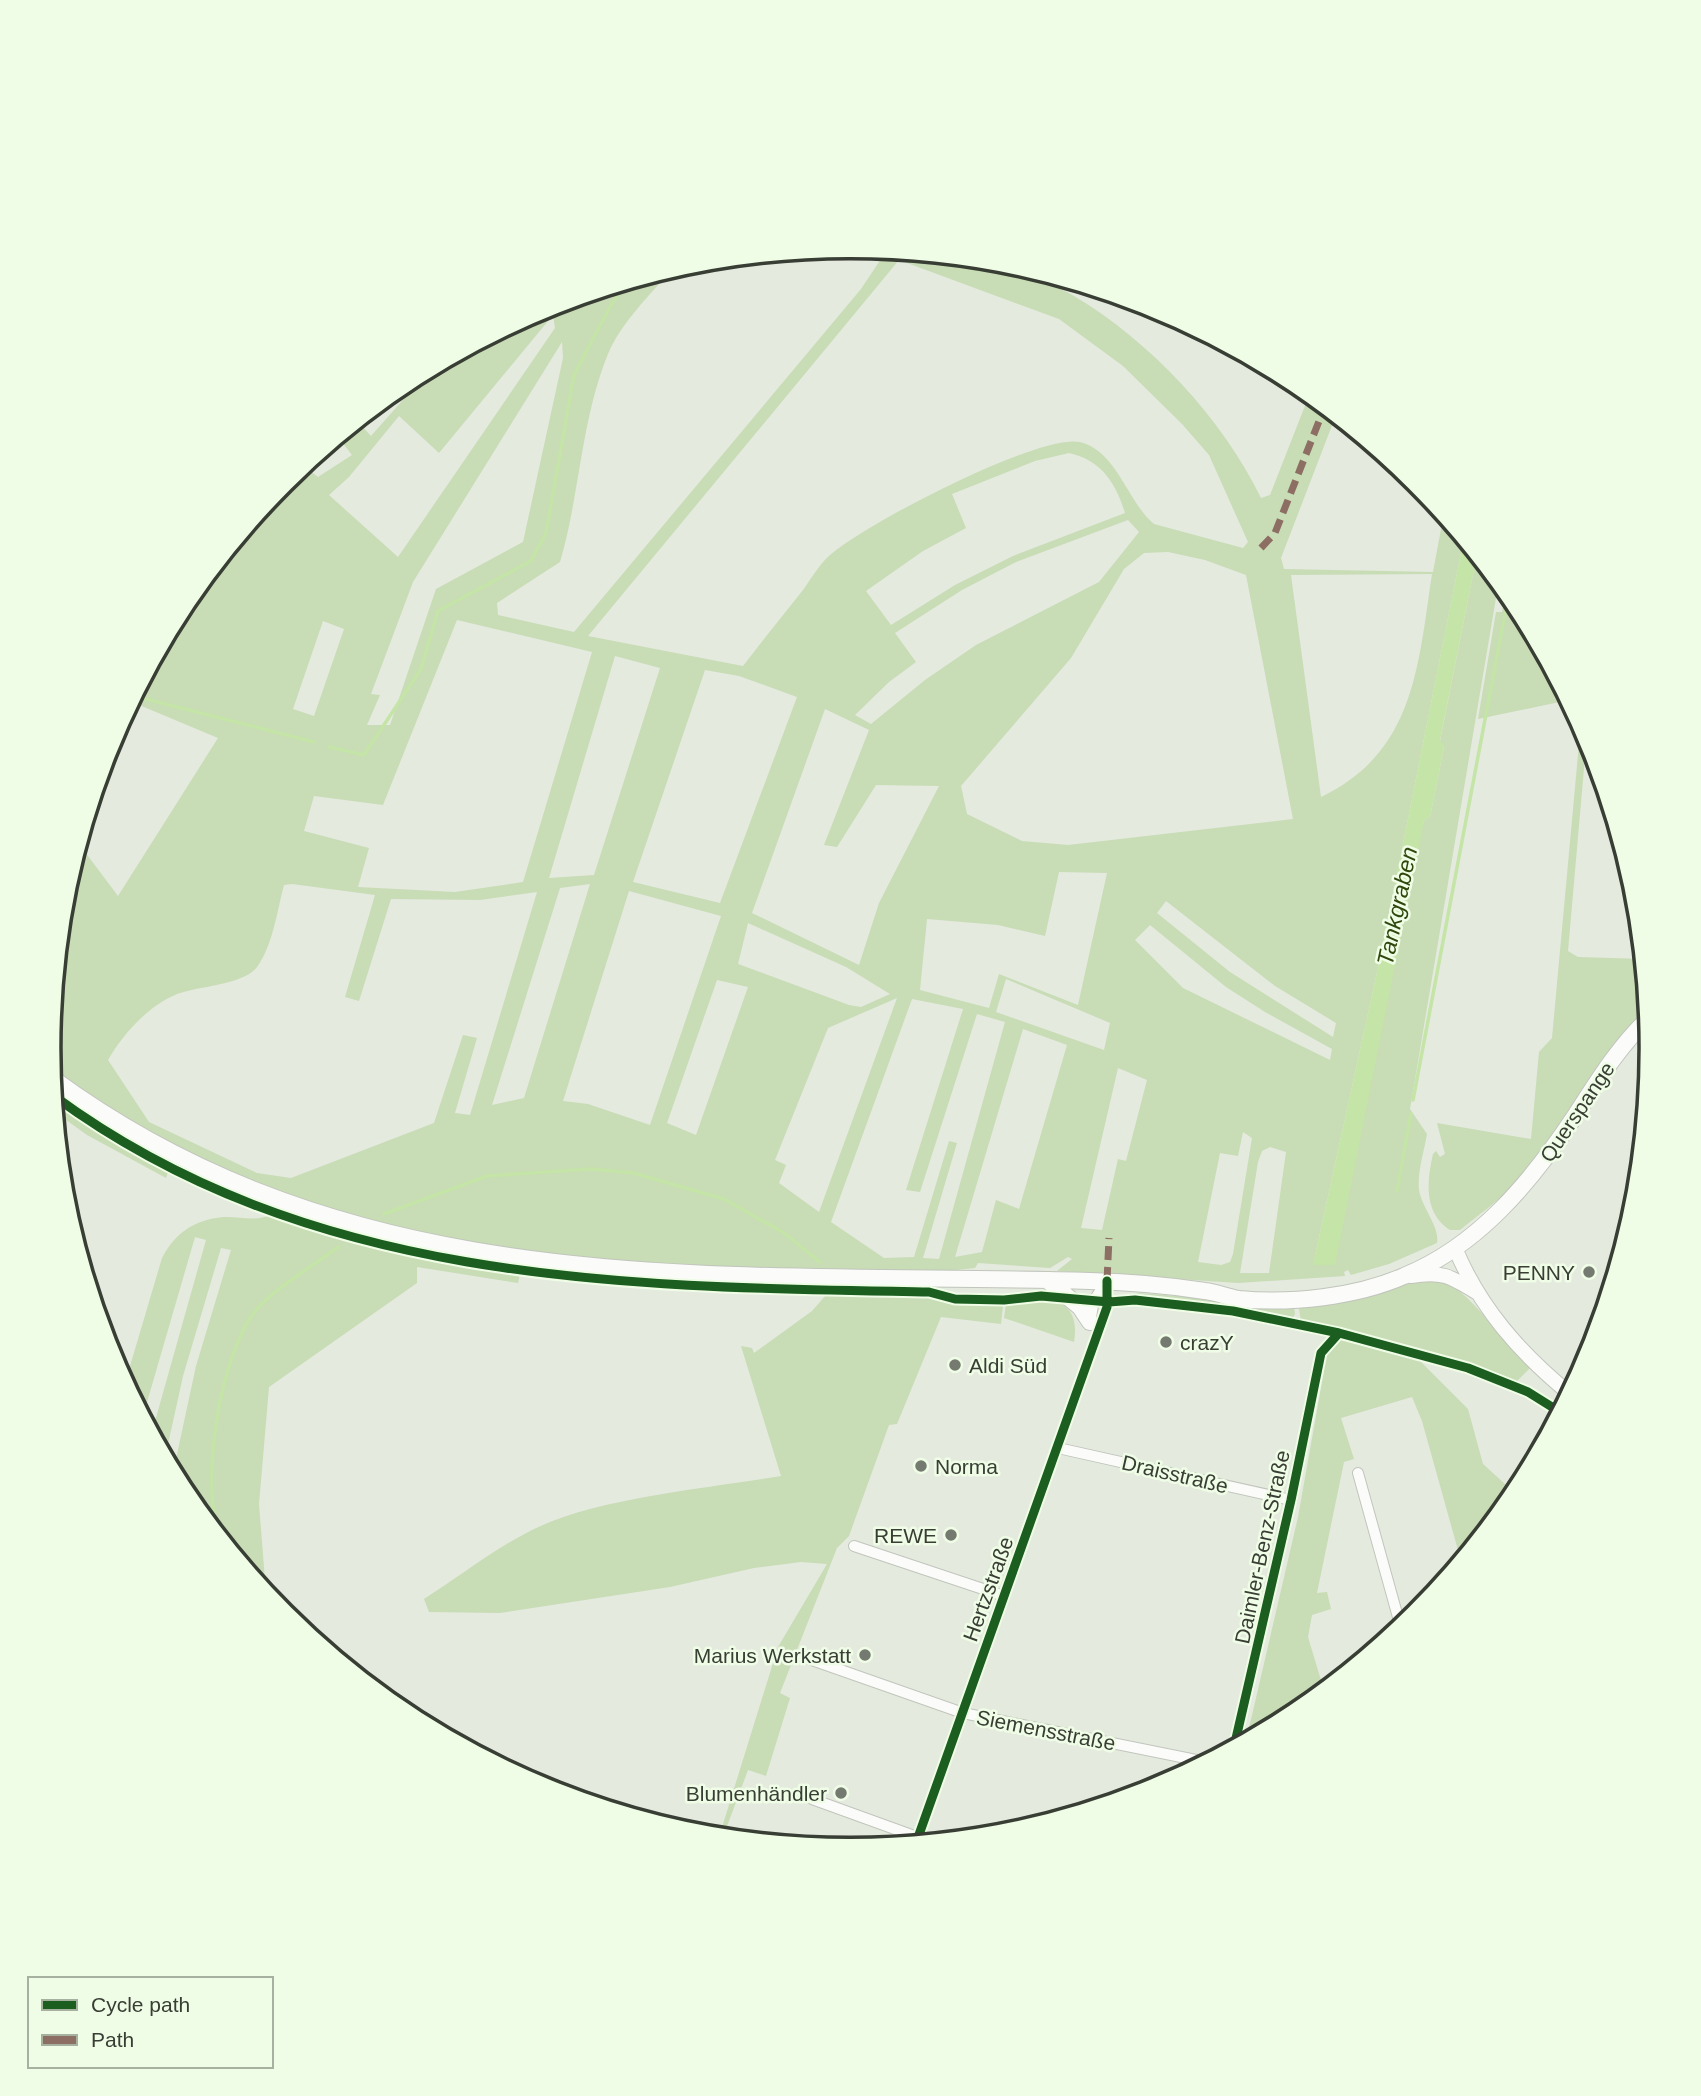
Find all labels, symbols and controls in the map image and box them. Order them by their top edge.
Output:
water label: Tankgraben [1372,844,1422,968]
street label: Querspange [1535,1058,1619,1166]
place label: PENNY [1503,1261,1575,1284]
marker: PENNY [1581,1264,1597,1280]
place label: crazY [1180,1331,1234,1354]
marker: crazY [1158,1334,1174,1350]
place label: Aldi Süd [969,1354,1047,1377]
marker: Aldi Süd [947,1357,963,1373]
street label: Daimler-Benz-Straße [1230,1448,1294,1646]
street label: Draisstraße [1120,1451,1230,1497]
place label: Norma [935,1455,998,1478]
marker: Norma [913,1458,929,1474]
place label: REWE [874,1524,937,1547]
marker: REWE [943,1527,959,1543]
street label: Hertzstraße [958,1534,1018,1644]
place label: Marius Werkstatt [694,1644,851,1667]
marker: Marius Werkstatt [857,1647,873,1663]
street label: Siemensstraße [974,1705,1118,1755]
place label: Blumenhändler [686,1782,827,1805]
marker: Blumenhändler [833,1785,849,1801]
legend [28,1977,273,2068]
text: Cycle path [91,1993,190,2016]
text: Path [91,2028,134,2051]

